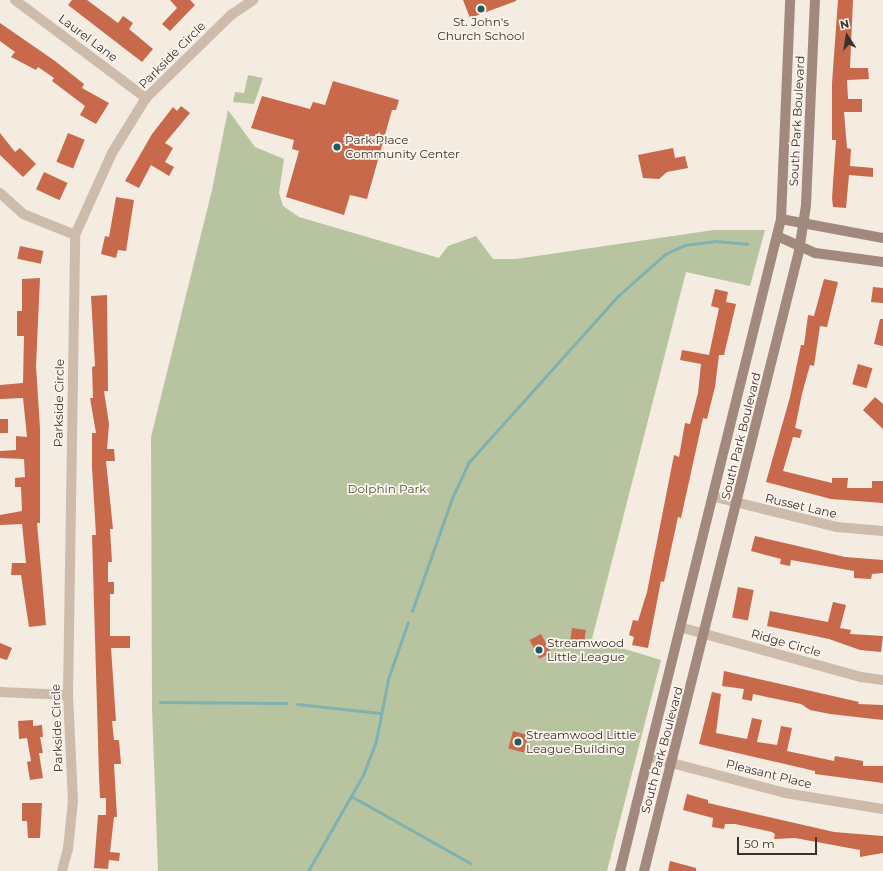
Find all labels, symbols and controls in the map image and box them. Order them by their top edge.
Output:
marker: St. John's Church School [476,4,486,14]
street label: Laurel Lane [56,11,120,65]
place label: St. John's Church School [437,15,525,43]
north arrow [827,16,867,56]
text: N [839,16,850,32]
street label: Parkside Circle [136,19,208,91]
street label: South Park Boulevard [786,55,808,187]
place label: Park Place Community Center [345,133,460,161]
marker: Park Place Community Center [332,142,342,152]
street label: Parkside Circle [51,359,67,447]
street label: South Park Boulevard [718,371,764,501]
park label: Dolphin Park [348,482,426,496]
street label: Russet Lane [764,491,838,521]
street label: Ridge Circle [749,626,823,660]
place label: Streamwood Little League [547,636,625,664]
marker: Streamwood Little League [534,645,544,655]
street label: Parkside Circle [48,684,66,772]
street label: South Park Boulevard [638,685,686,815]
place label: Streamwood Little League Building [526,728,637,756]
marker: Streamwood Little League Building [513,737,523,747]
street label: Pleasant Place [725,756,813,792]
scale bar [739,829,819,855]
text: 50 m [744,836,775,851]

